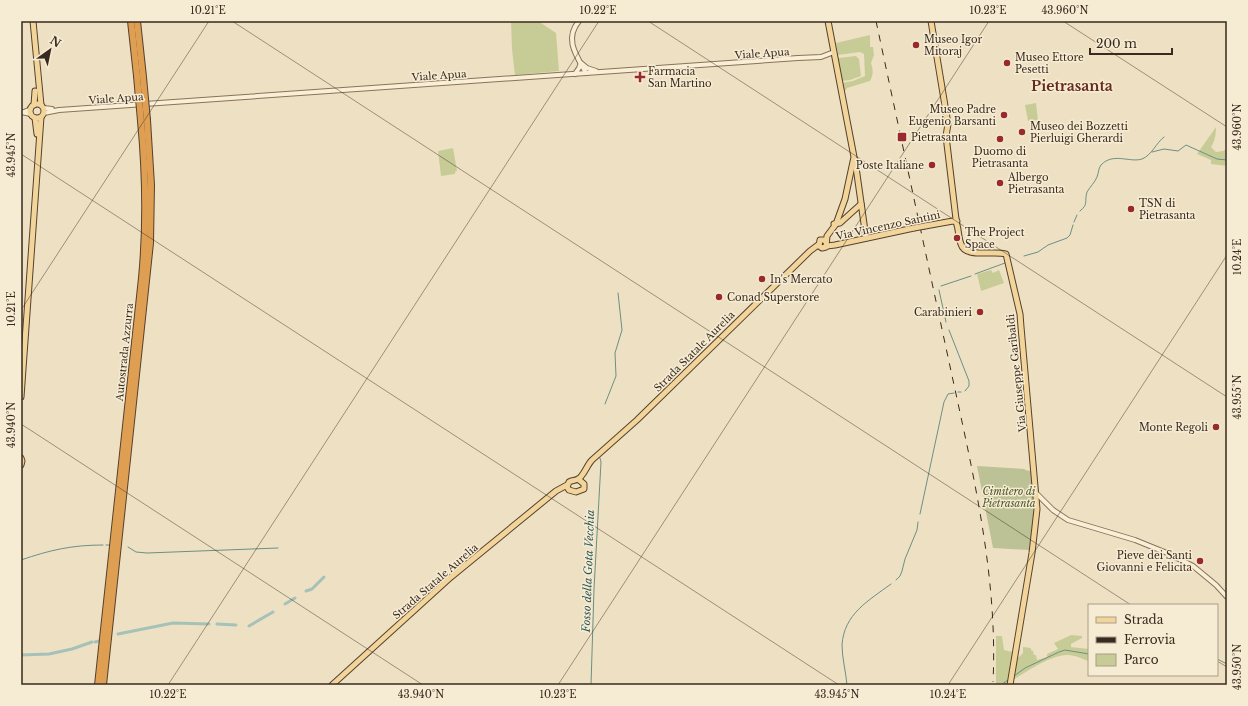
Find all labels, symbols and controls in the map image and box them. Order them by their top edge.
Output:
text: 10.21°E [190,4,226,17]
text: 10.22°E [579,4,617,17]
text: 10.23°E [969,4,1007,17]
text: 43.960°N [1041,4,1089,17]
north arrow [30,30,70,70]
scale bar [1090,30,1172,56]
text: N [47,33,64,51]
place label: Museo Igor Mitoraj [924,33,982,58]
text: 200 m [1096,36,1137,51]
marker: Museo Igor Mitoraj [911,40,921,50]
street label: Viale Apua [733,45,790,62]
place label: Museo Ettore Pesetti [1015,51,1084,76]
marker: Museo Ettore Pesetti [1002,58,1012,68]
place label: Farmacia San Martino [648,65,712,90]
street label: Viale Apua [410,67,467,84]
marker: Farmacia San Martino [635,72,645,82]
district label: Pietrasanta [1031,77,1113,95]
street label: Viale Apua [87,90,144,107]
place label: Museo Padre Eugenio Barsanti [909,103,997,128]
text: 43.960°N [1231,103,1244,151]
marker: Museo Padre Eugenio Barsanti [999,110,1009,120]
place label: Museo dei Bozzetti Pierluigi Gherardi [1030,120,1128,145]
marker: Museo dei Bozzetti Pierluigi Gherardi [1017,127,1027,137]
marker: Pietrasanta [896,131,908,143]
place label: Pietrasanta [911,131,968,144]
text: 43.945°N [5,132,18,178]
marker: Duomo di Pietrasanta [995,134,1005,144]
place label: Duomo di Pietrasanta [972,145,1029,170]
place label: Poste Italiane [856,159,924,172]
marker: Poste Italiane [927,160,937,170]
place label: Albergo Pietrasanta [1007,171,1065,196]
marker: Albergo Pietrasanta [995,178,1005,188]
place label: TSN di Pietrasanta [1139,197,1196,222]
marker: TSN di Pietrasanta [1126,204,1136,214]
street label: Via Vincenzo Santini [834,208,942,243]
place label: The Project Space [965,226,1025,251]
marker: The Project Space [952,233,962,243]
text: 10.24°E [1231,239,1244,275]
place label: In's Mercato [770,273,833,286]
marker: In's Mercato [757,274,767,284]
text: 10.21°E [5,291,18,327]
place label: Conad Superstore [727,291,820,304]
marker: Conad Superstore [714,292,724,302]
street label: Autostrada Azzurra [113,302,136,403]
place label: Carabinieri [914,306,973,319]
marker: Carabinieri [975,307,985,317]
street label: Strada Statale Aurelia [651,308,738,394]
street label: Via Giuseppe Garibaldi [1004,313,1029,434]
text: 43.955°N [1231,375,1244,419]
text: 43.940°N [5,402,18,448]
place label: Monte Regoli [1139,421,1209,434]
marker: Monte Regoli [1211,422,1221,432]
park label: Cimitero di Pietrasanta [981,485,1036,510]
water label: Fosso della Gota Vecchia [579,509,597,634]
street label: Strada Statale Aurelia [390,540,481,622]
place label: Pieve dei Santi Giovanni e Felicita [1097,549,1193,574]
marker: Pieve dei Santi Giovanni e Felicita [1195,556,1205,566]
legend [1088,604,1218,676]
text: Strada [1124,612,1164,627]
text: Ferrovia [1124,632,1176,647]
text: 43.950°N [1231,644,1244,690]
text: Parco [1124,652,1159,667]
text: 10.22°E [149,688,187,701]
text: 43.940°N [398,688,444,701]
text: 10.23°E [539,688,577,701]
text: 43.945°N [814,688,860,701]
text: 10.24°E [930,688,966,701]

